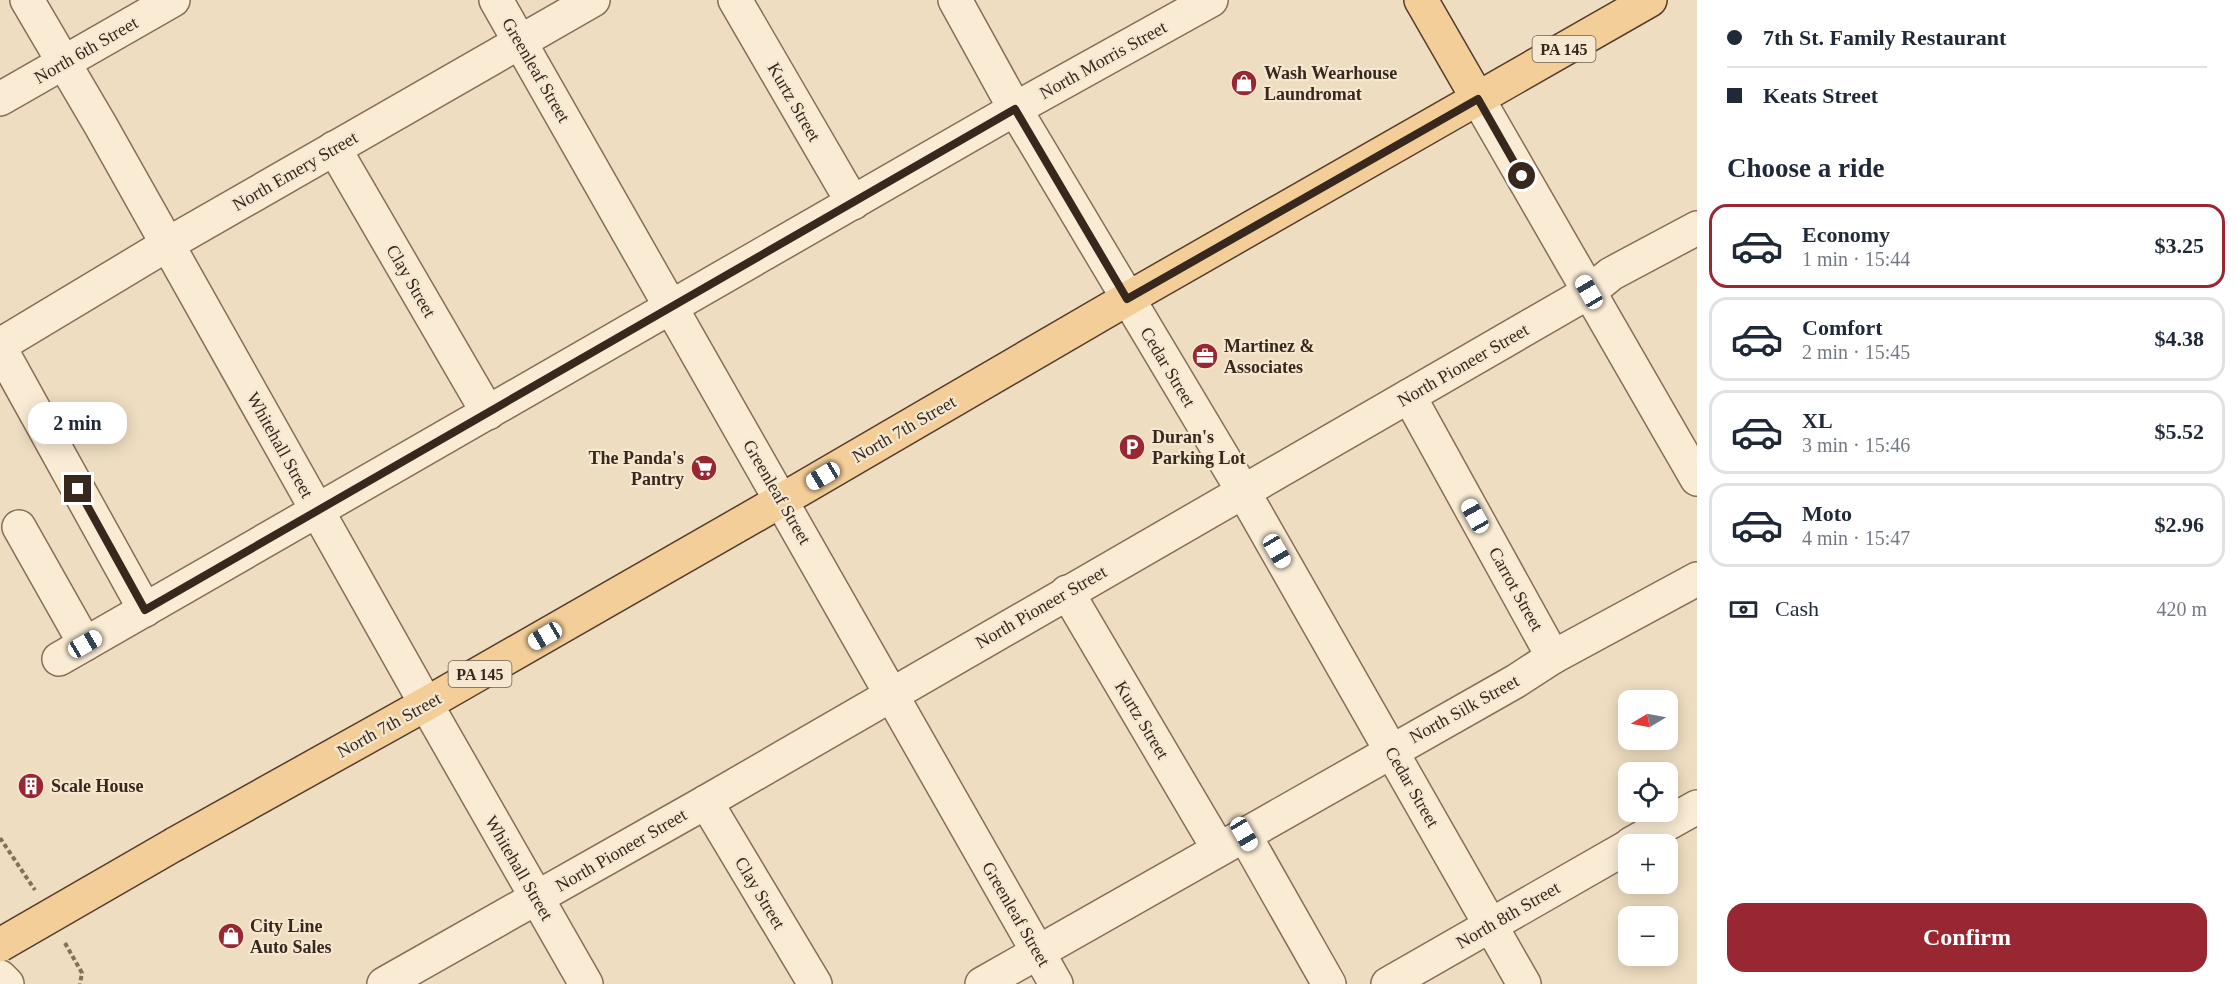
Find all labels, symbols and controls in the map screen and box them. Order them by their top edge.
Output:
street label: North 6th Street [31,12,141,88]
street label: Greenleaf Street [498,14,574,126]
street label: North Morris Street [1036,17,1170,103]
text: 7th St. Family Restaurant [1763,25,2006,50]
road number: PA 145 [1532,36,1596,62]
street label: Kurtz Street [763,59,825,145]
place label: Wash Wearhouse Laundromat [1264,63,1397,104]
shop icon: Wash Wearhouse Laundromat [1229,68,1259,98]
text: Keats Street [1763,83,1878,108]
street label: North Emery Street [229,127,361,215]
text: Choose a ride [1727,153,1885,183]
route start [1508,162,1535,189]
icon: car [1730,219,1784,273]
text: Economy [1802,222,1890,247]
text: $3.25 [2155,233,2204,258]
street label: Clay Street [382,241,440,321]
text: 1 min · 15:44 [1802,248,1910,270]
car [1572,272,1606,312]
icon: car [1730,312,1784,366]
text: Comfort [1802,315,1883,340]
street label: North Pioneer Street [1394,319,1532,411]
street label: Cedar Street [1136,324,1200,410]
text: $4.38 [2155,326,2204,351]
place label: Martinez & Associates [1224,336,1314,377]
office icon: Martinez & Associates [1190,341,1220,371]
text: 2 min · 15:45 [1802,341,1910,363]
street label: Whitehall Street [243,389,317,501]
street label: North 7th Street [849,391,959,467]
callout: 2 min [28,402,128,444]
icon: car [1730,405,1784,459]
text: XL [1802,408,1833,433]
text: 2 min [53,412,102,434]
text: $5.52 [2155,419,2204,444]
place label: Duran's Parking Lot [1152,427,1246,468]
parking icon: Duran's Parking Lot [1117,432,1147,462]
text: 3 min · 15:46 [1802,434,1910,456]
street label: Greenleaf Street [739,436,815,548]
place label: The Panda's Pantry [588,448,684,489]
supermarket icon: The Panda's Pantry [689,453,719,483]
car [803,459,843,493]
route end [64,475,91,502]
car [1458,496,1492,536]
icon: car [1730,498,1784,552]
text: Moto [1802,501,1852,526]
text: $2.96 [2155,512,2204,537]
text: 4 min · 15:47 [1802,527,1910,549]
car [1260,531,1294,571]
street label: Carrot Street [1485,544,1547,634]
street label: North Pioneer Street [972,561,1110,653]
icon: cash [1727,593,1760,626]
text: Cash [1775,596,1819,621]
text: 420 m [2156,598,2207,620]
car [525,619,565,653]
car [65,627,105,661]
road number: PA 145 [448,661,512,687]
street label: North Silk Street [1406,671,1522,747]
street label: Kurtz Street [1111,677,1173,763]
street label: North 7th Street [333,688,445,762]
north arrow [1618,690,1678,750]
map controls [1618,690,1678,966]
street label: Cedar Street [1381,743,1443,831]
button: locate [1618,762,1678,822]
building icon: Scale House [16,771,46,801]
place label: Scale House [51,776,144,796]
street label: North Pioneer Street [552,804,690,896]
street label: Whitehall Street [481,812,557,924]
car [1227,814,1261,854]
button: + [1618,834,1678,894]
street label: Clay Street [731,853,789,933]
street label: Greenleaf Street [978,858,1054,970]
street label: North 8th Street [1453,877,1563,953]
button: Confirm [1727,903,2207,972]
button: − [1618,906,1678,966]
place label: City Line Auto Sales [250,916,332,957]
shop icon: City Line Auto Sales [216,921,246,951]

